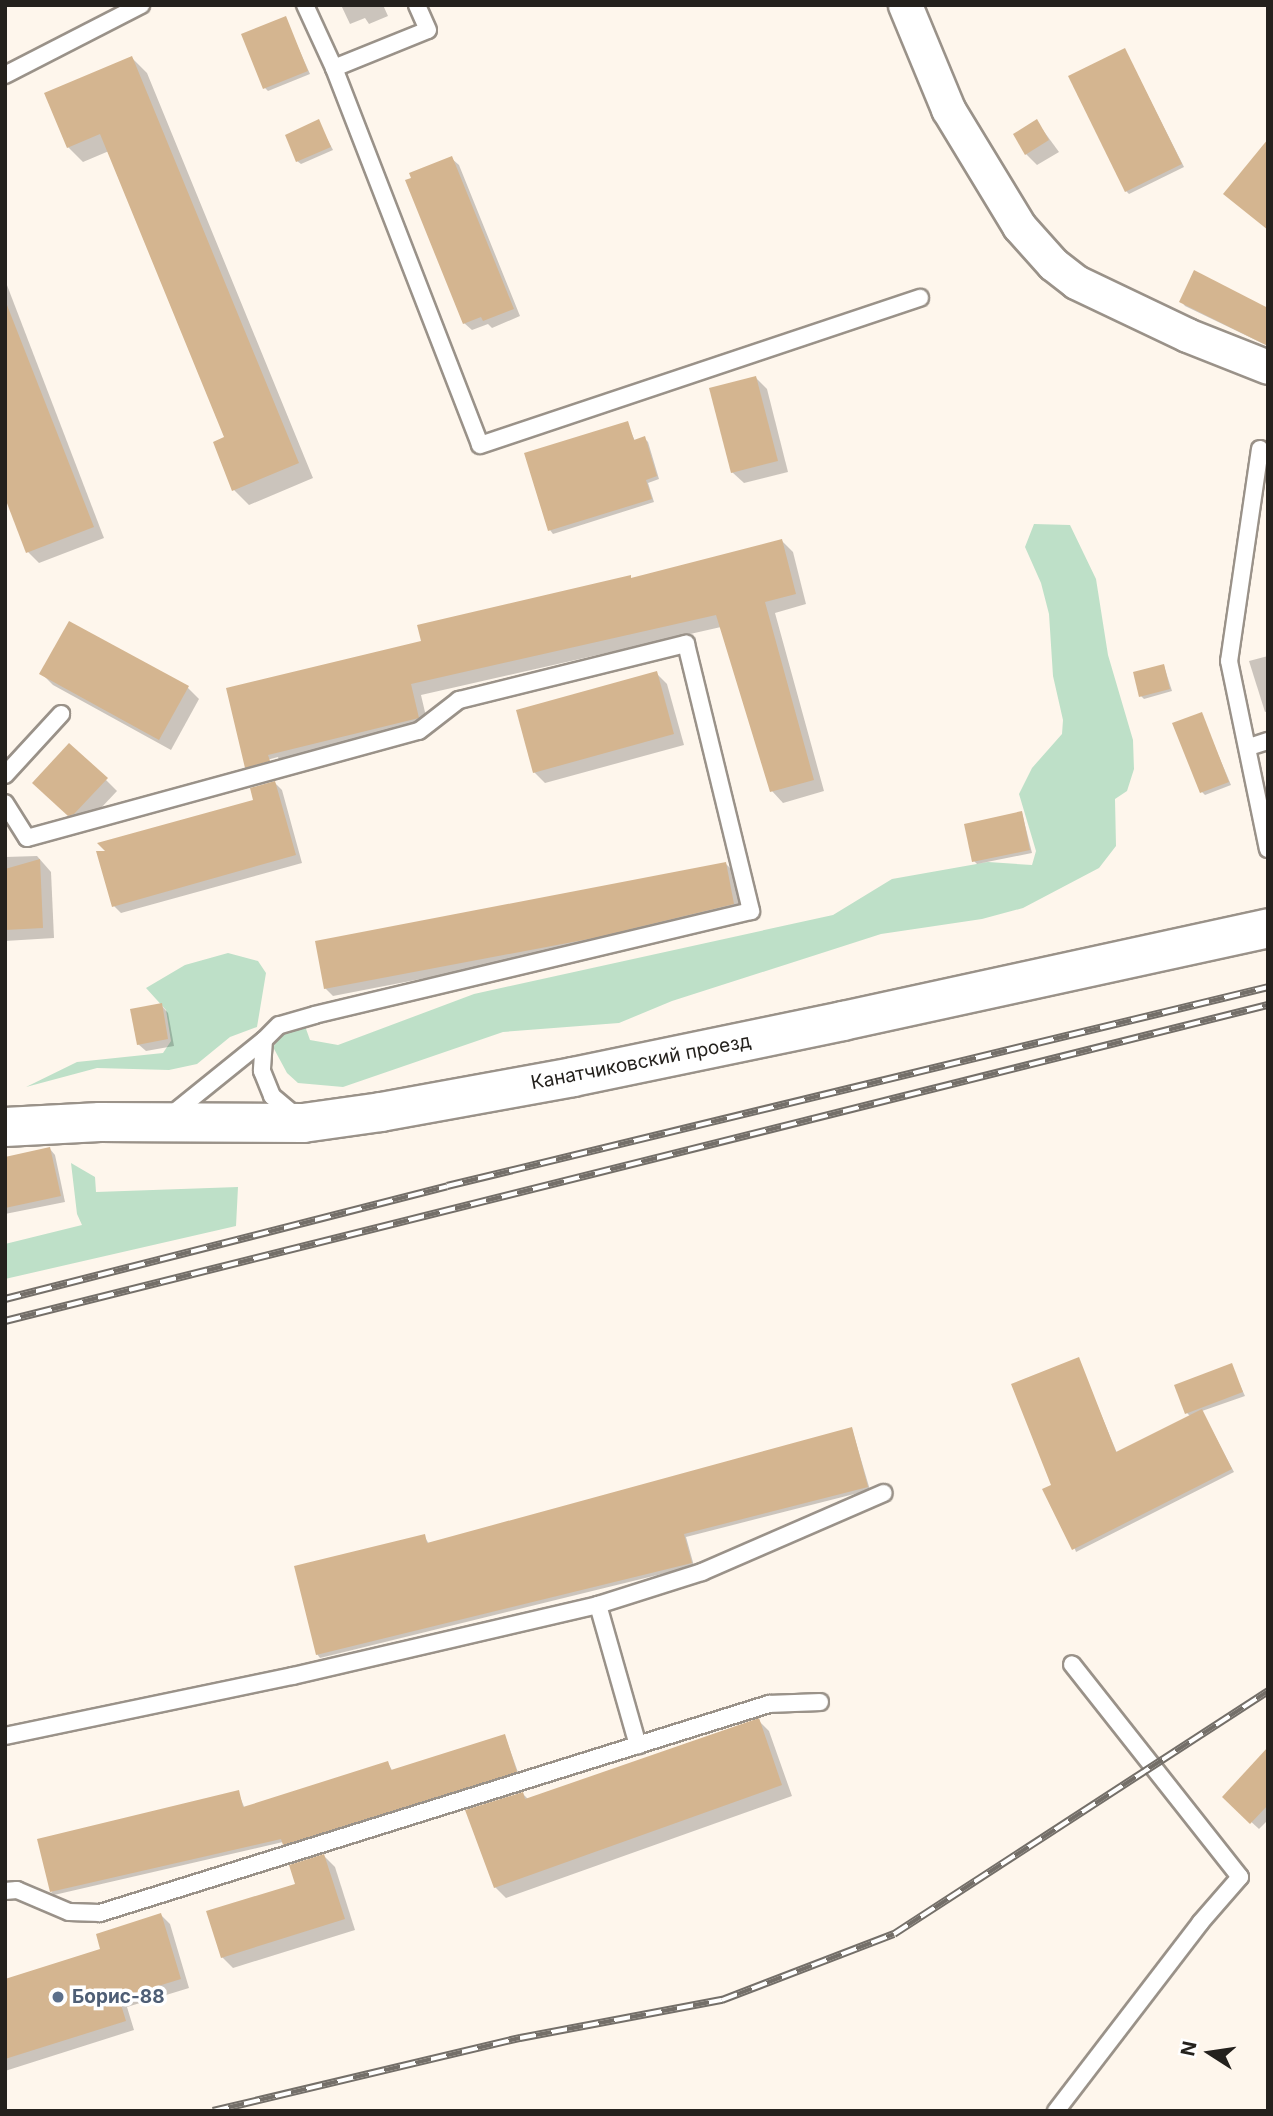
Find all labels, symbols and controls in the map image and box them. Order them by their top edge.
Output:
street label: Канатчиковский проезд [529,1029,753,1095]
place label: Борис-88 [72,1986,165,2008]
marker: Борис-88 [50,1989,66,2005]
north arrow [1175,2018,1245,2088]
text: N [1176,2039,1202,2058]

